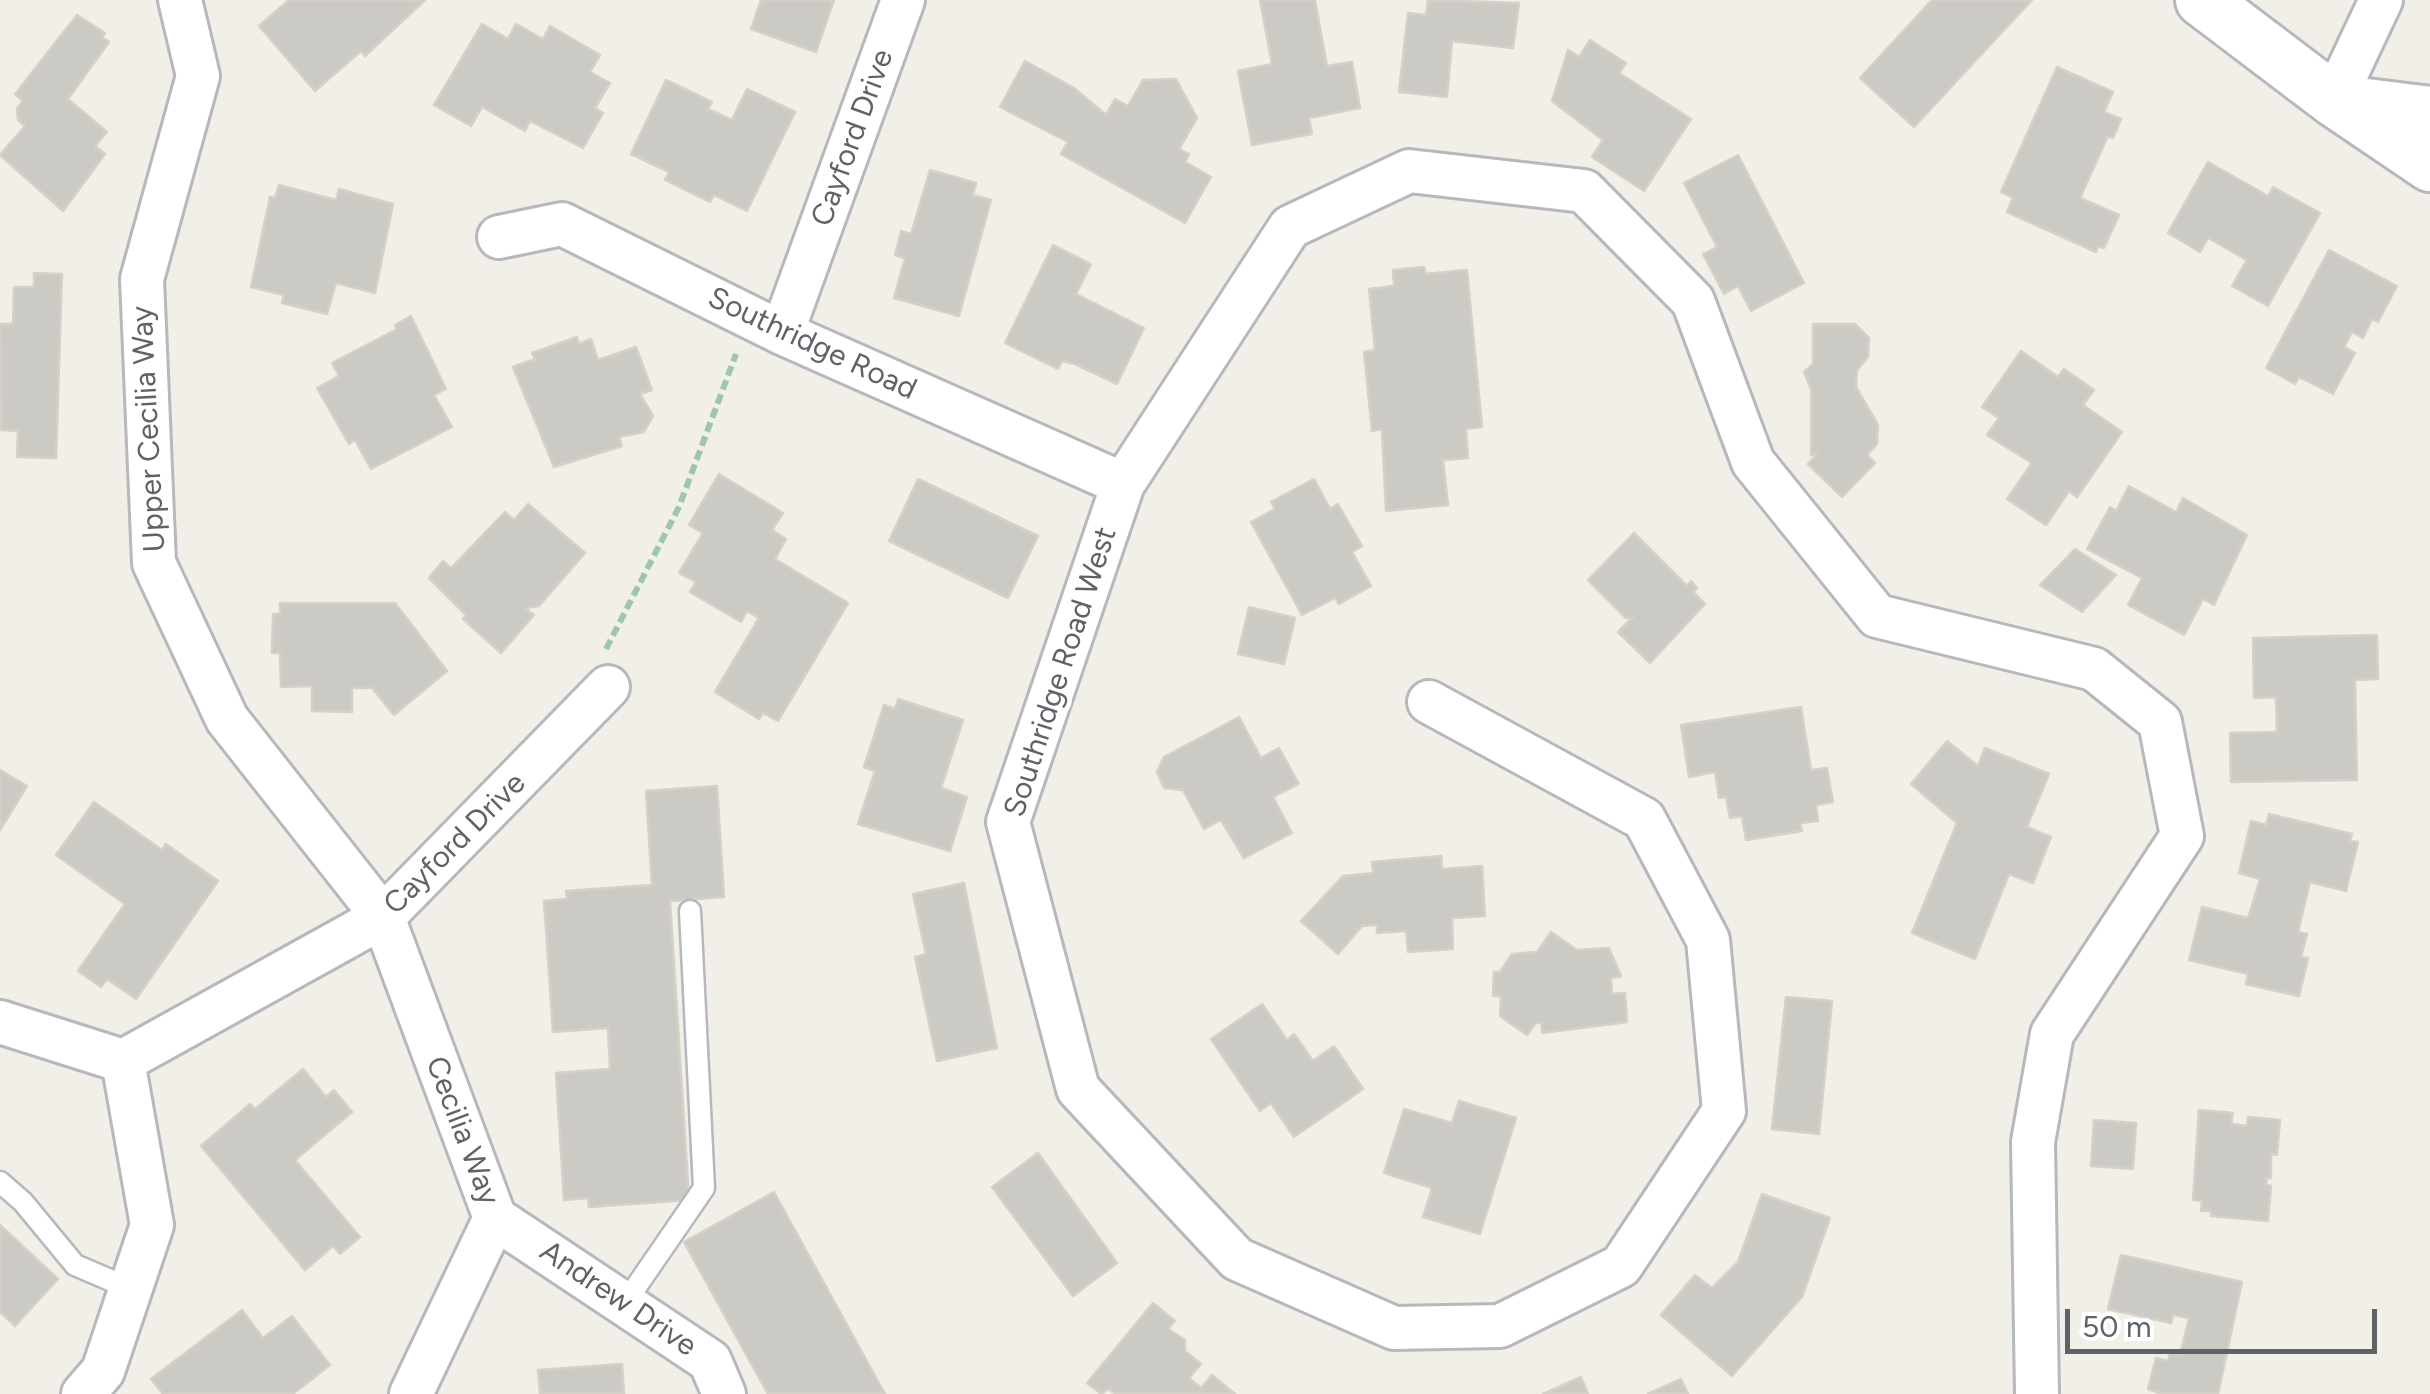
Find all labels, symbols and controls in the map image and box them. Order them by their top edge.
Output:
street label: Cayford Drive [804,45,902,231]
street label: Southridge Road [702,280,922,408]
street label: Upper Cecilia Way [125,305,173,553]
street label: Southridge Road West [997,523,1125,821]
street label: Cayford Drive [377,766,533,922]
street label: Cecilia Way [417,1052,507,1210]
street label: Andrew Drive [533,1233,703,1365]
scale bar [2070,1289,2382,1351]
text: 50 m [2082,1308,2151,1345]

